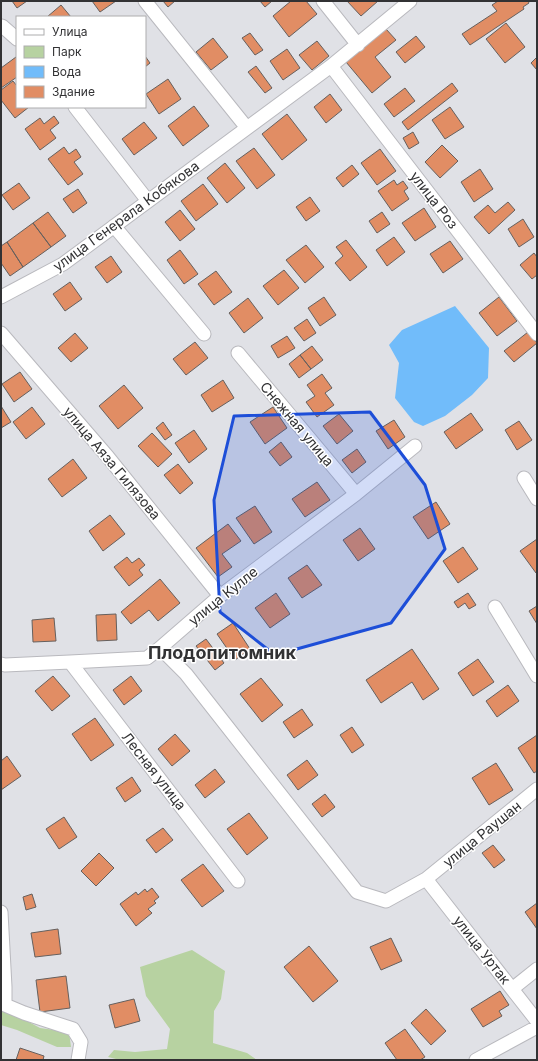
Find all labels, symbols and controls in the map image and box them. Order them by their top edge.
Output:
legend [16,16,146,108]
text: Улица [52,24,87,39]
text: Парк [52,44,82,59]
text: Вода [52,64,81,79]
text: Здание [52,84,95,99]
street label: улица Генерала Кобякова [49,157,202,274]
street label: улица Роз [407,168,462,232]
street label: Снежная улица [257,378,338,469]
street label: улица Аяза Гилязова [60,403,165,523]
street label: улица Кулле [185,563,261,629]
district label: Плодопитомник [148,642,296,663]
street label: Лесная улица [119,728,190,813]
street label: улица Раушан [439,797,524,870]
street label: улица Уртак [450,912,515,988]

